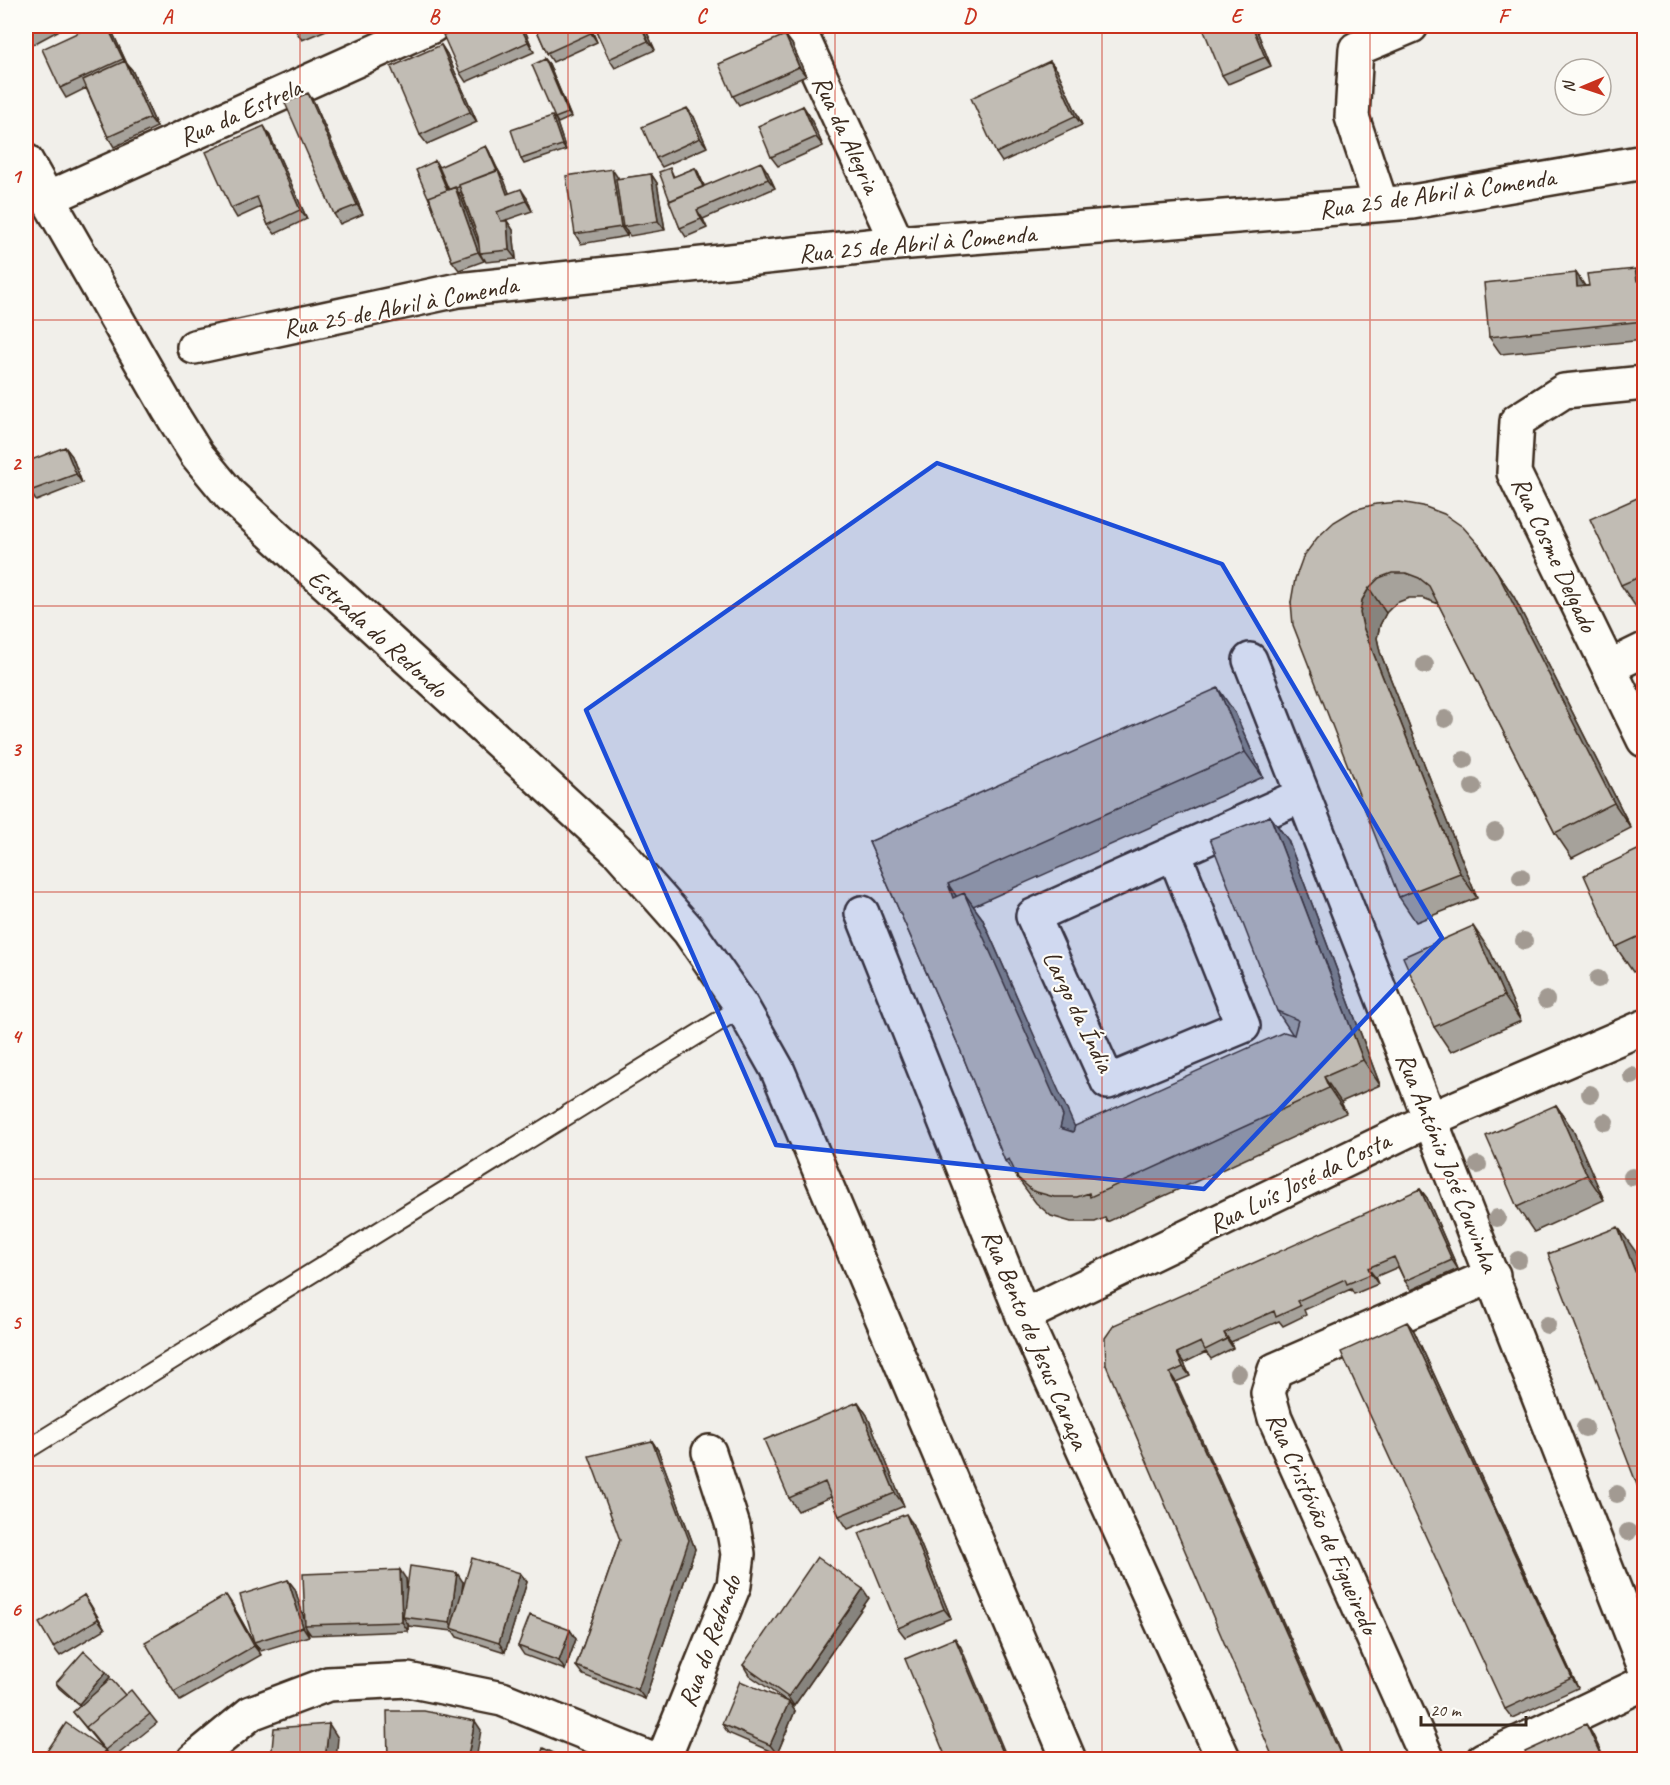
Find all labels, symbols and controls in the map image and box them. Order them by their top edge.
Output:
text: A [162,4,174,29]
text: B [429,4,441,29]
text: C [696,4,708,29]
text: D [963,4,977,29]
text: E [1231,4,1245,29]
text: F [1498,4,1512,29]
north arrow [1553,57,1613,117]
street label: Rua da Estrela [174,70,308,154]
street label: Rua da Alegria [805,70,889,201]
text: N [1559,79,1579,93]
street label: Rua 25 de Abril à Comenda [1317,160,1560,226]
text: 1 [12,164,23,189]
street label: Rua 25 de Abril à Comenda [797,216,1039,270]
street label: Rua 25 de Abril à Comenda [280,267,522,345]
text: 2 [12,451,23,476]
street label: Rua Cosme Delgado [1504,471,1606,639]
street label: Estrada do Redondo [301,562,456,706]
text: 3 [12,737,23,762]
street label: Largo da Índia [1035,945,1123,1079]
text: 4 [12,1024,24,1049]
street label: Rua António José Couvinha [1388,1048,1507,1278]
street label: Rua Luís José da Costa [1203,1123,1398,1241]
street label: Rua Bento de Jesus Caraça [974,1224,1097,1456]
text: 5 [12,1310,23,1335]
street label: Rua Cristóvão de Figueiredo [1259,1407,1387,1642]
street label: Rua do Redondo [670,1569,749,1712]
text: 6 [11,1597,22,1622]
scale bar [1421,1689,1526,1727]
text: 20 m [1430,1699,1463,1721]

